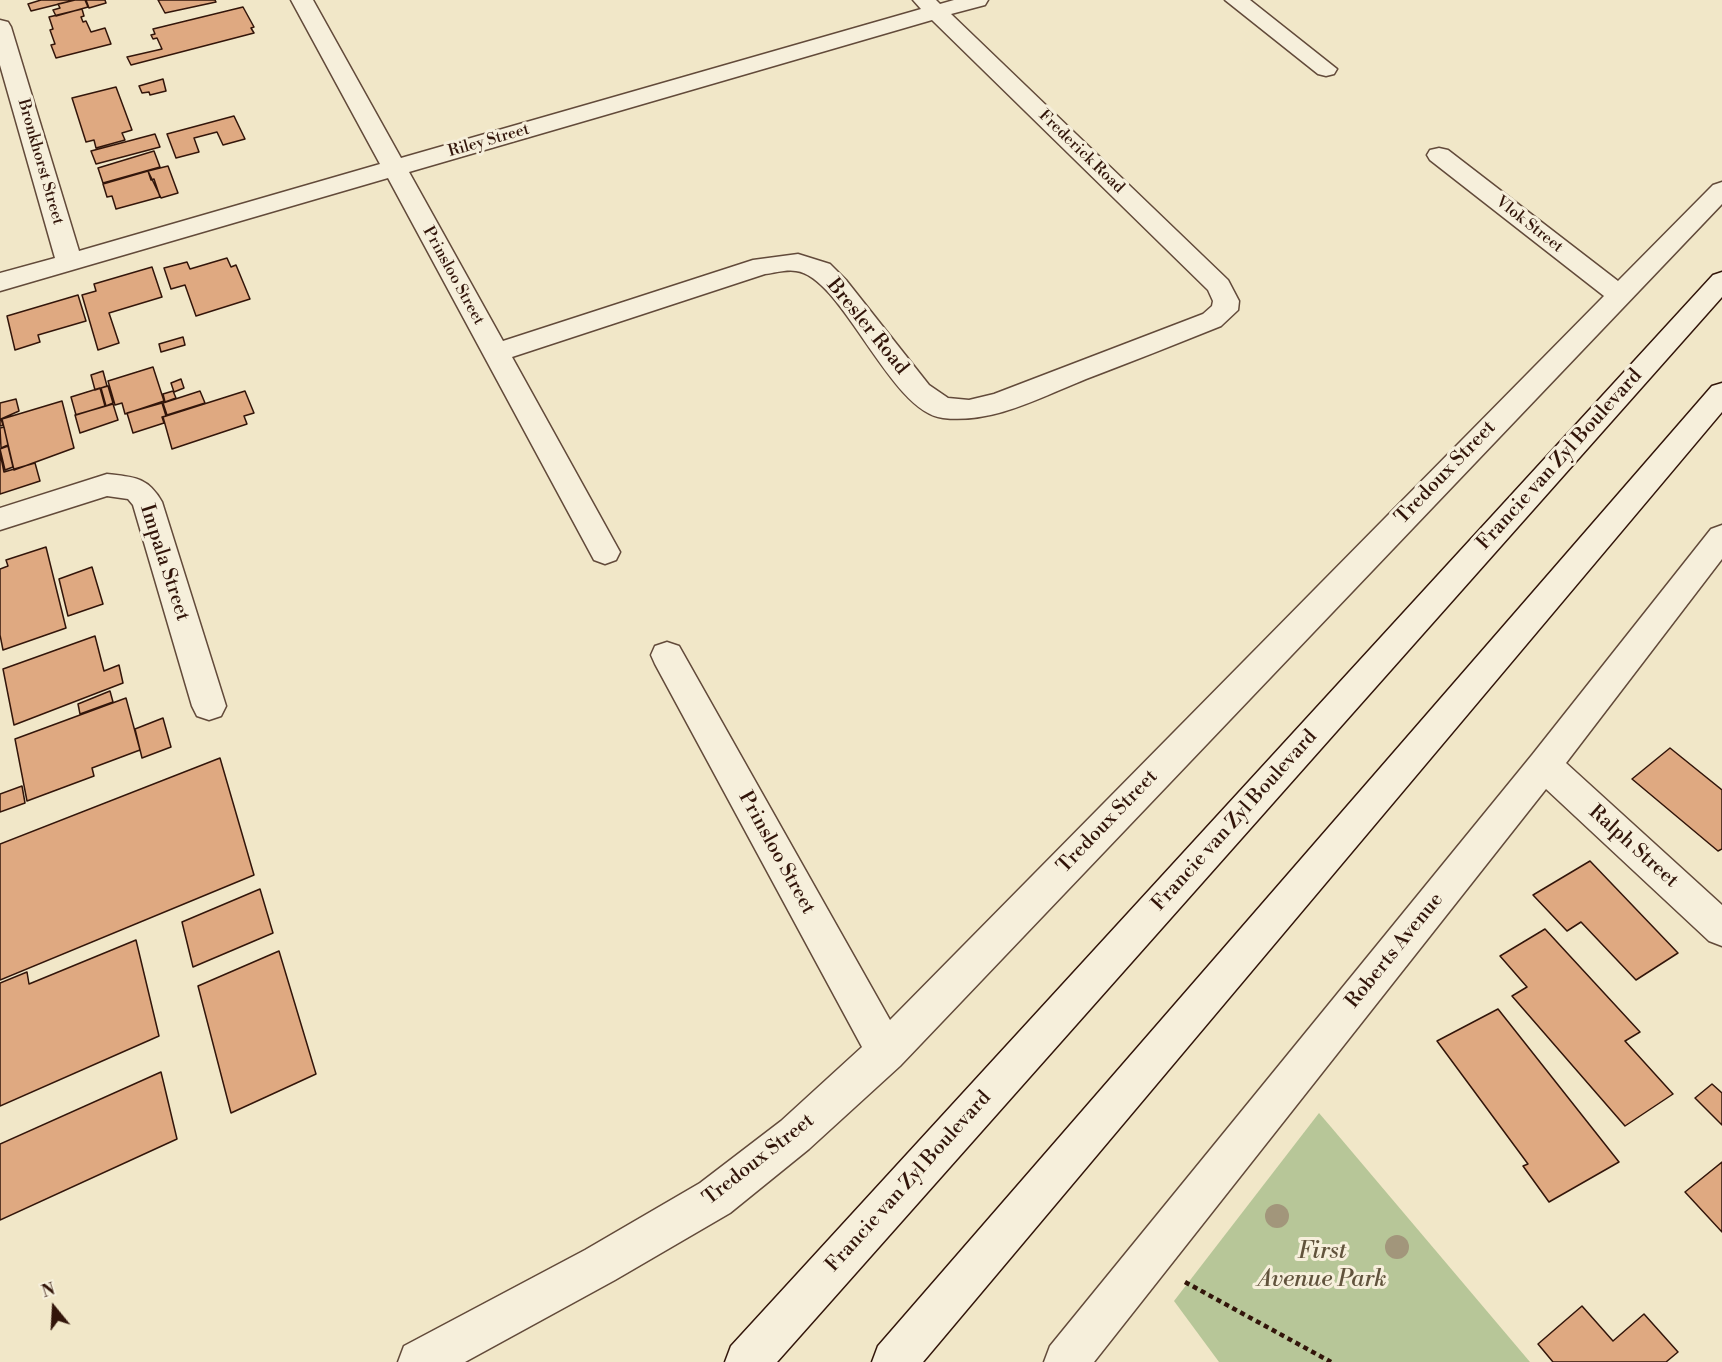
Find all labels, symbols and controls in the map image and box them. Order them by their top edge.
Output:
street label: Bronkhorst Street [13,97,67,227]
street label: Frederick Road [1034,106,1128,198]
street label: Riley Street [446,120,532,162]
street label: Vlok Street [1491,193,1567,257]
street label: Prinsloo Street [418,223,488,329]
street label: Bresler Road [821,274,913,380]
street label: Francie van Zyl Boulevard [1472,365,1648,555]
street label: Tredoux Street [1391,416,1501,530]
street label: Impala Street [134,502,194,624]
street label: Francie van Zyl Boulevard [1147,726,1323,916]
street label: Tredoux Street [1053,765,1163,879]
street label: Prinsloo Street [732,787,820,919]
street label: Ralph Street [1583,801,1683,893]
street label: Roberts Avenue [1341,888,1449,1014]
street label: Francie van Zyl Boulevard [821,1087,997,1277]
street label: Tredoux Street [699,1109,819,1211]
park label: First Avenue Park [1257,1238,1387,1294]
north arrow [24,1278,84,1338]
text: N [39,1279,58,1302]

